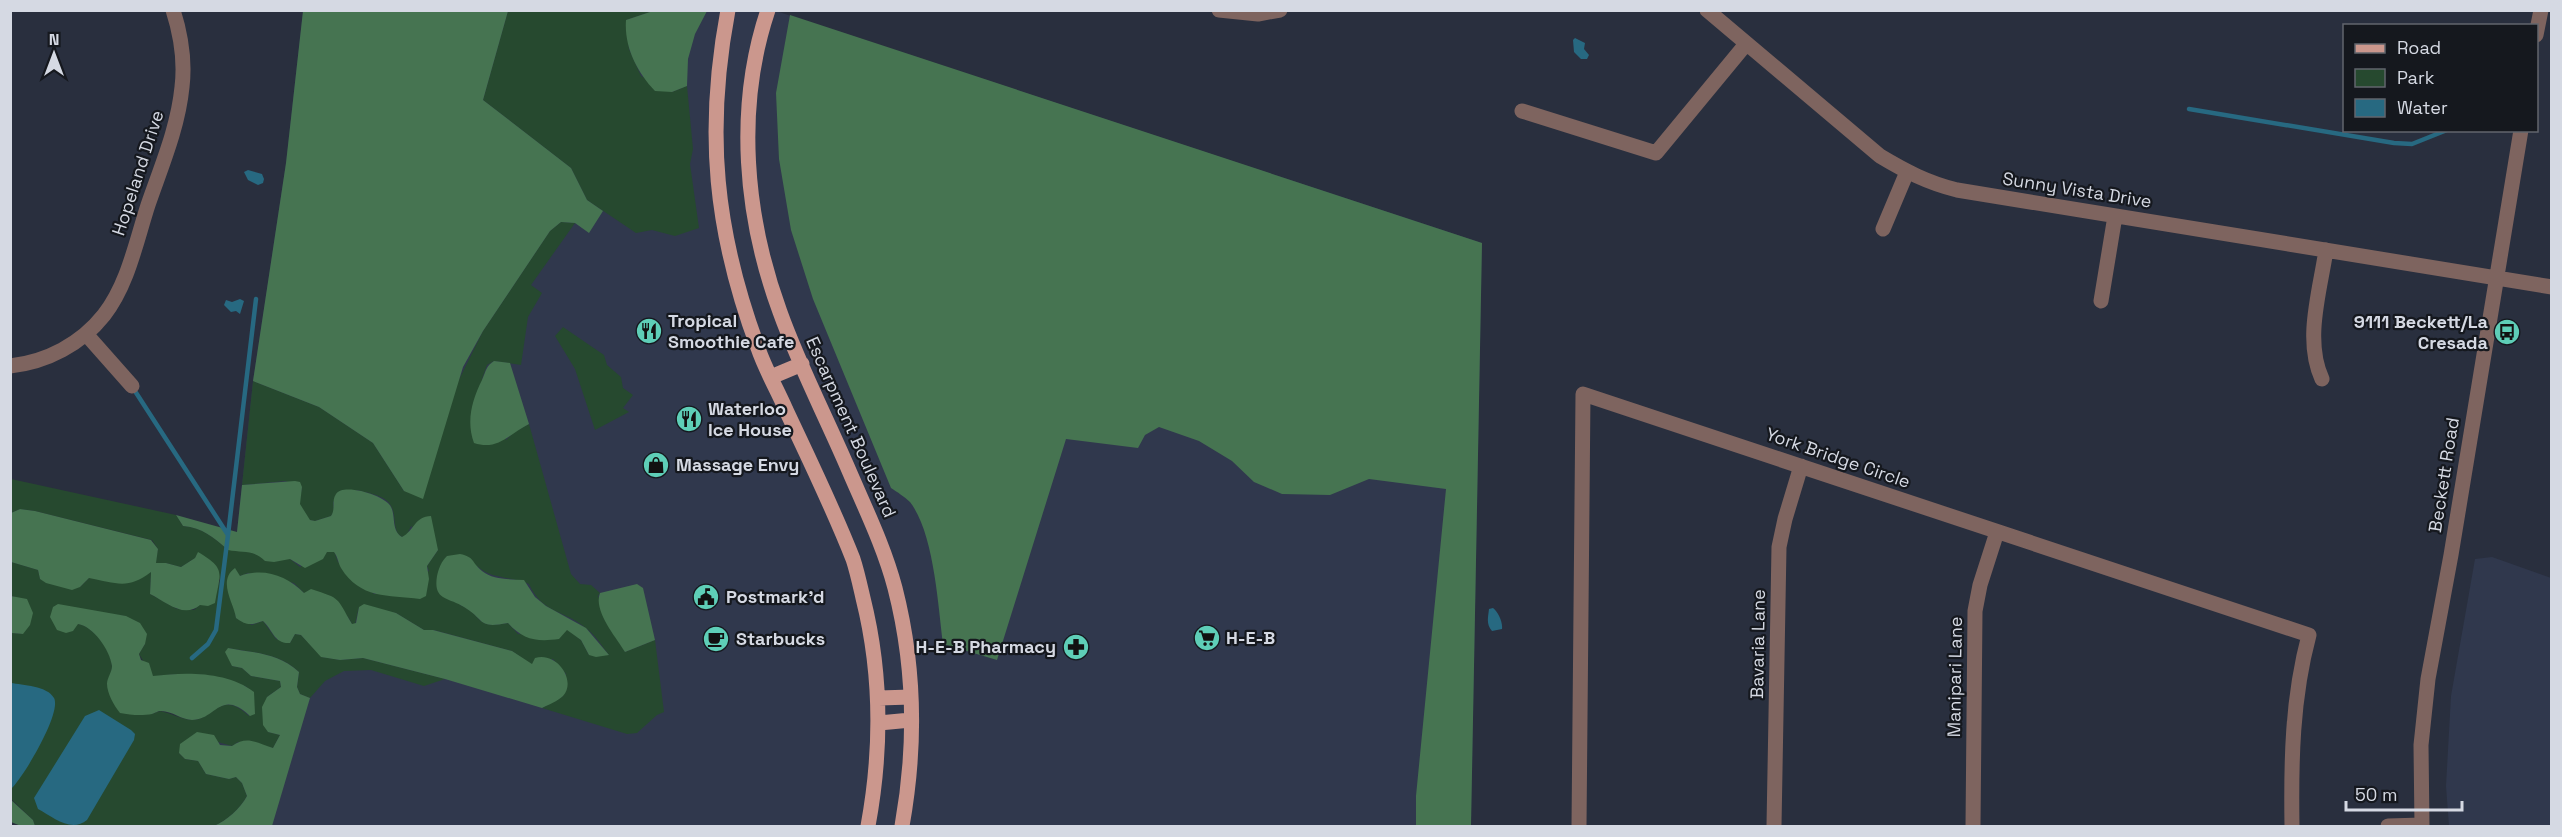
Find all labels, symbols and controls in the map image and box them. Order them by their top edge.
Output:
north arrow [24,24,84,84]
legend [2343,24,2538,132]
text: N [49,29,59,50]
text: Road [2397,36,2441,59]
text: Park [2397,66,2435,89]
text: Water [2397,96,2448,119]
street label: Hopeland Drive [106,107,169,238]
street label: Sunny Vista Drive [2001,166,2153,213]
place label: Tropical Smoothie Cafe [668,309,794,353]
place label: 9111 Beckett/La Cresada [2354,310,2489,354]
restaurant icon: Tropical Smoothie Cafe [634,316,664,346]
bus stop icon: 9111 Beckett/La Cresada [2492,317,2522,347]
street label: Escarpment Boulevard [801,333,902,521]
place label: Waterloo Ice House [708,397,792,441]
restaurant icon: Waterloo Ice House [674,404,704,434]
street label: Beckett Road [2423,416,2464,534]
street label: York Bridge Circle [1763,422,1914,493]
shop icon: Massage Envy [641,450,671,480]
place label: Massage Envy [676,453,799,476]
public building icon: Postmark'd [691,582,721,612]
place label: Postmark'd [726,585,825,608]
street label: Bavaria Lane [1745,589,1770,699]
street label: Manipari Lane [1942,616,1967,738]
supermarket icon: H-E-B [1192,623,1222,653]
cafe icon: Starbucks [701,624,731,654]
place label: H-E-B [1226,626,1275,649]
place label: Starbucks [736,627,825,650]
pharmacy icon: H-E-B Pharmacy [1061,632,1091,662]
place label: H-E-B Pharmacy [915,635,1056,658]
scale bar [2346,774,2462,812]
text: 50 m [2355,783,2397,806]

